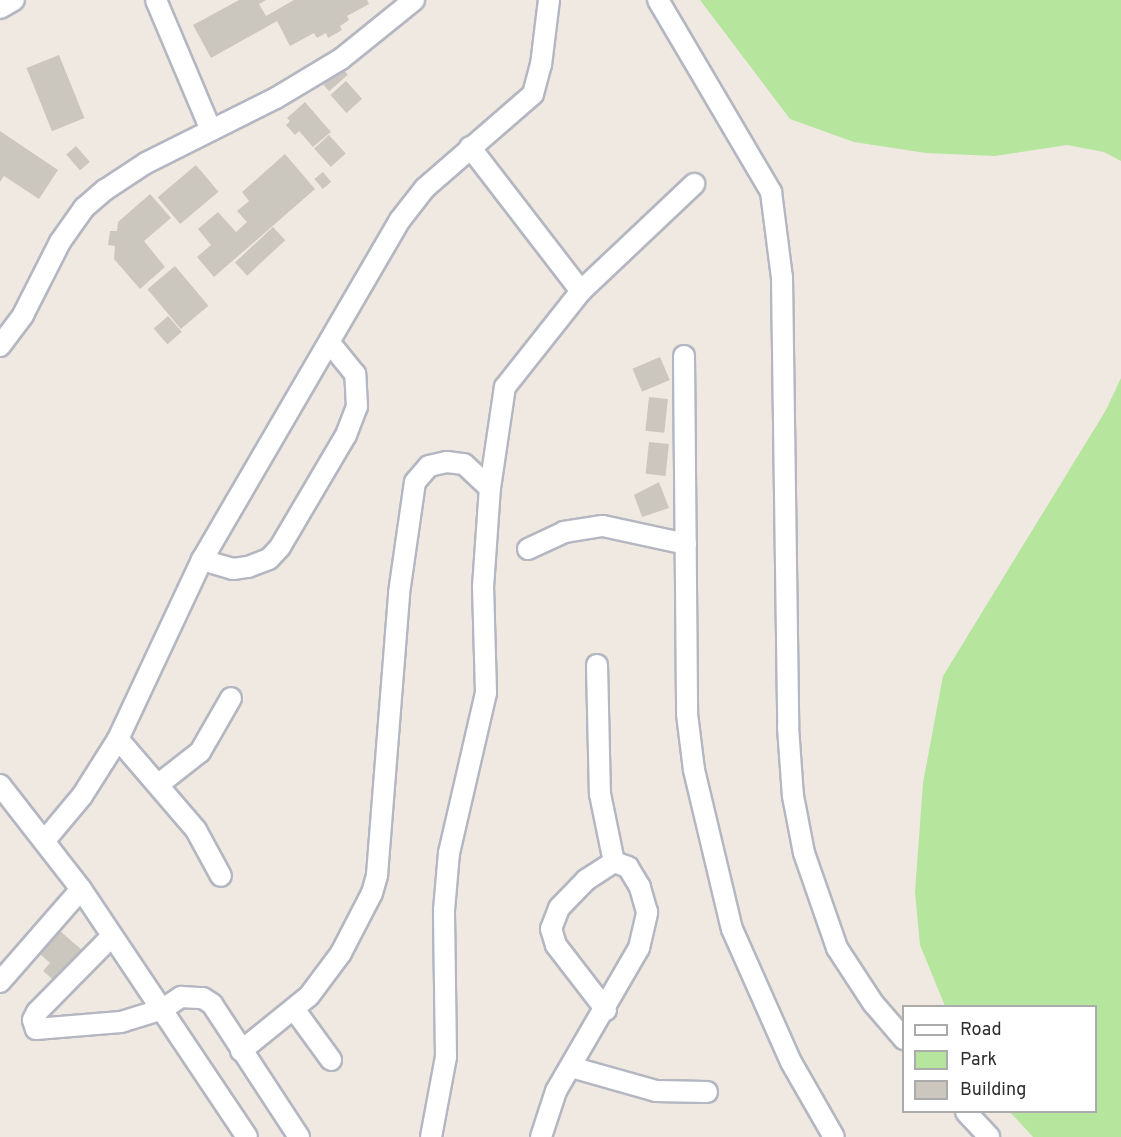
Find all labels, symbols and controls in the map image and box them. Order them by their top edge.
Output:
legend [902,1005,1097,1113]
text: Road [960,1019,1002,1042]
text: Park [960,1049,997,1072]
text: Building [960,1079,1026,1102]

